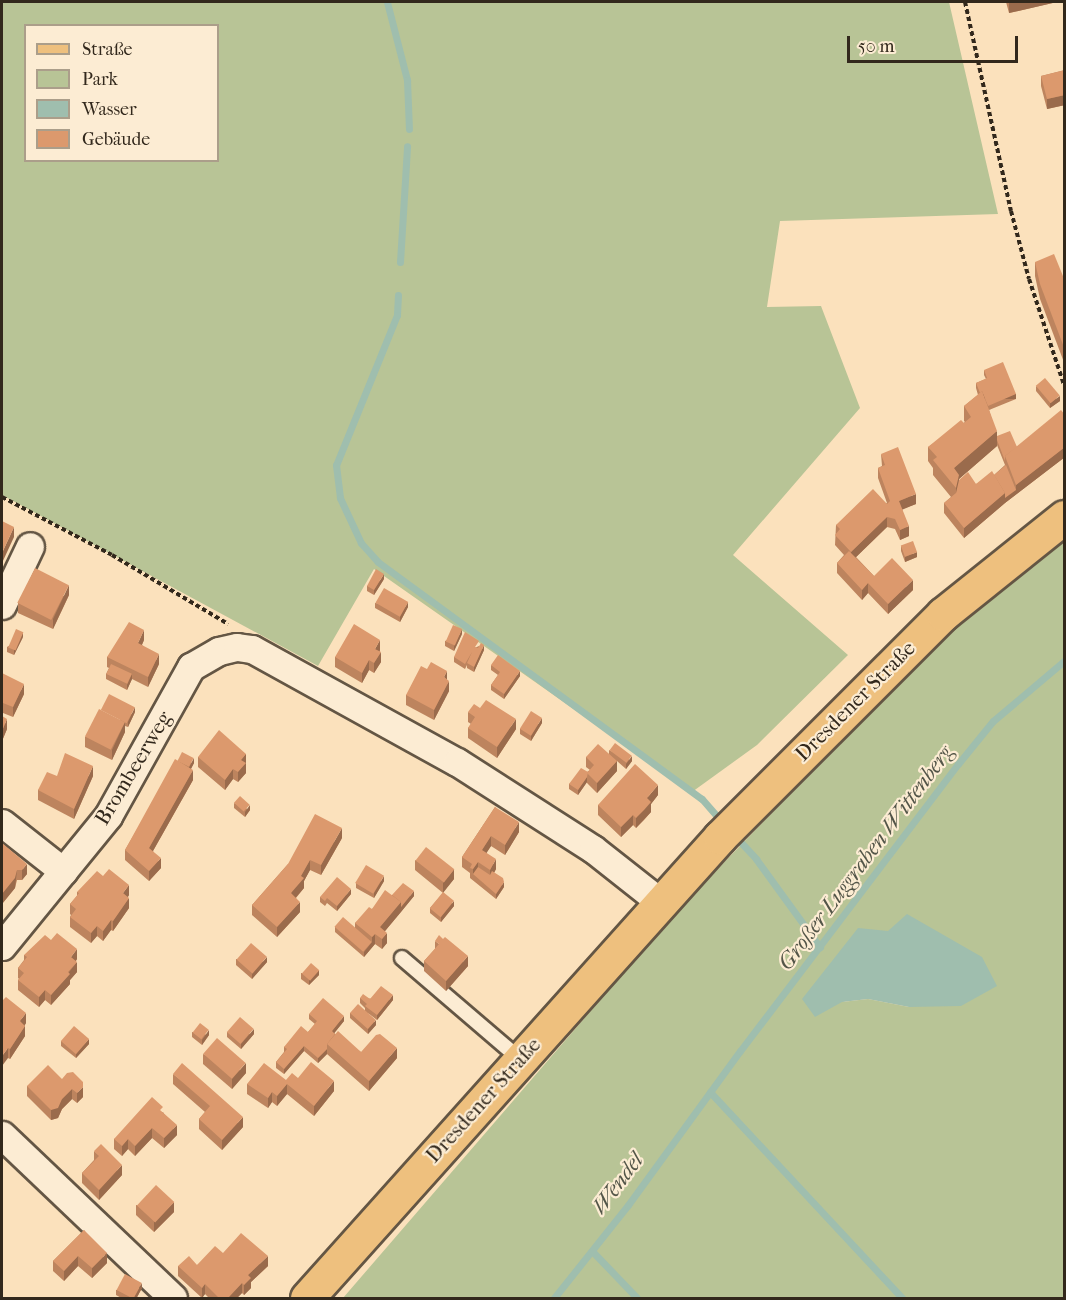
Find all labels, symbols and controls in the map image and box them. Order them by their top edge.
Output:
legend [24,24,219,162]
scale bar [850,24,1021,62]
text: 50 m [858,36,894,57]
text: Straße [82,39,132,60]
text: Park [82,69,118,90]
text: Wasser [82,99,137,120]
text: Gebäude [82,129,150,150]
street label: Dresdener Straße [790,636,920,766]
street label: Brombeerweg [89,707,177,829]
water label: Großer Luggraben Wittenberg [773,740,959,976]
street label: Dresdener Straße [420,1032,546,1168]
water label: Wendel [587,1148,649,1220]

